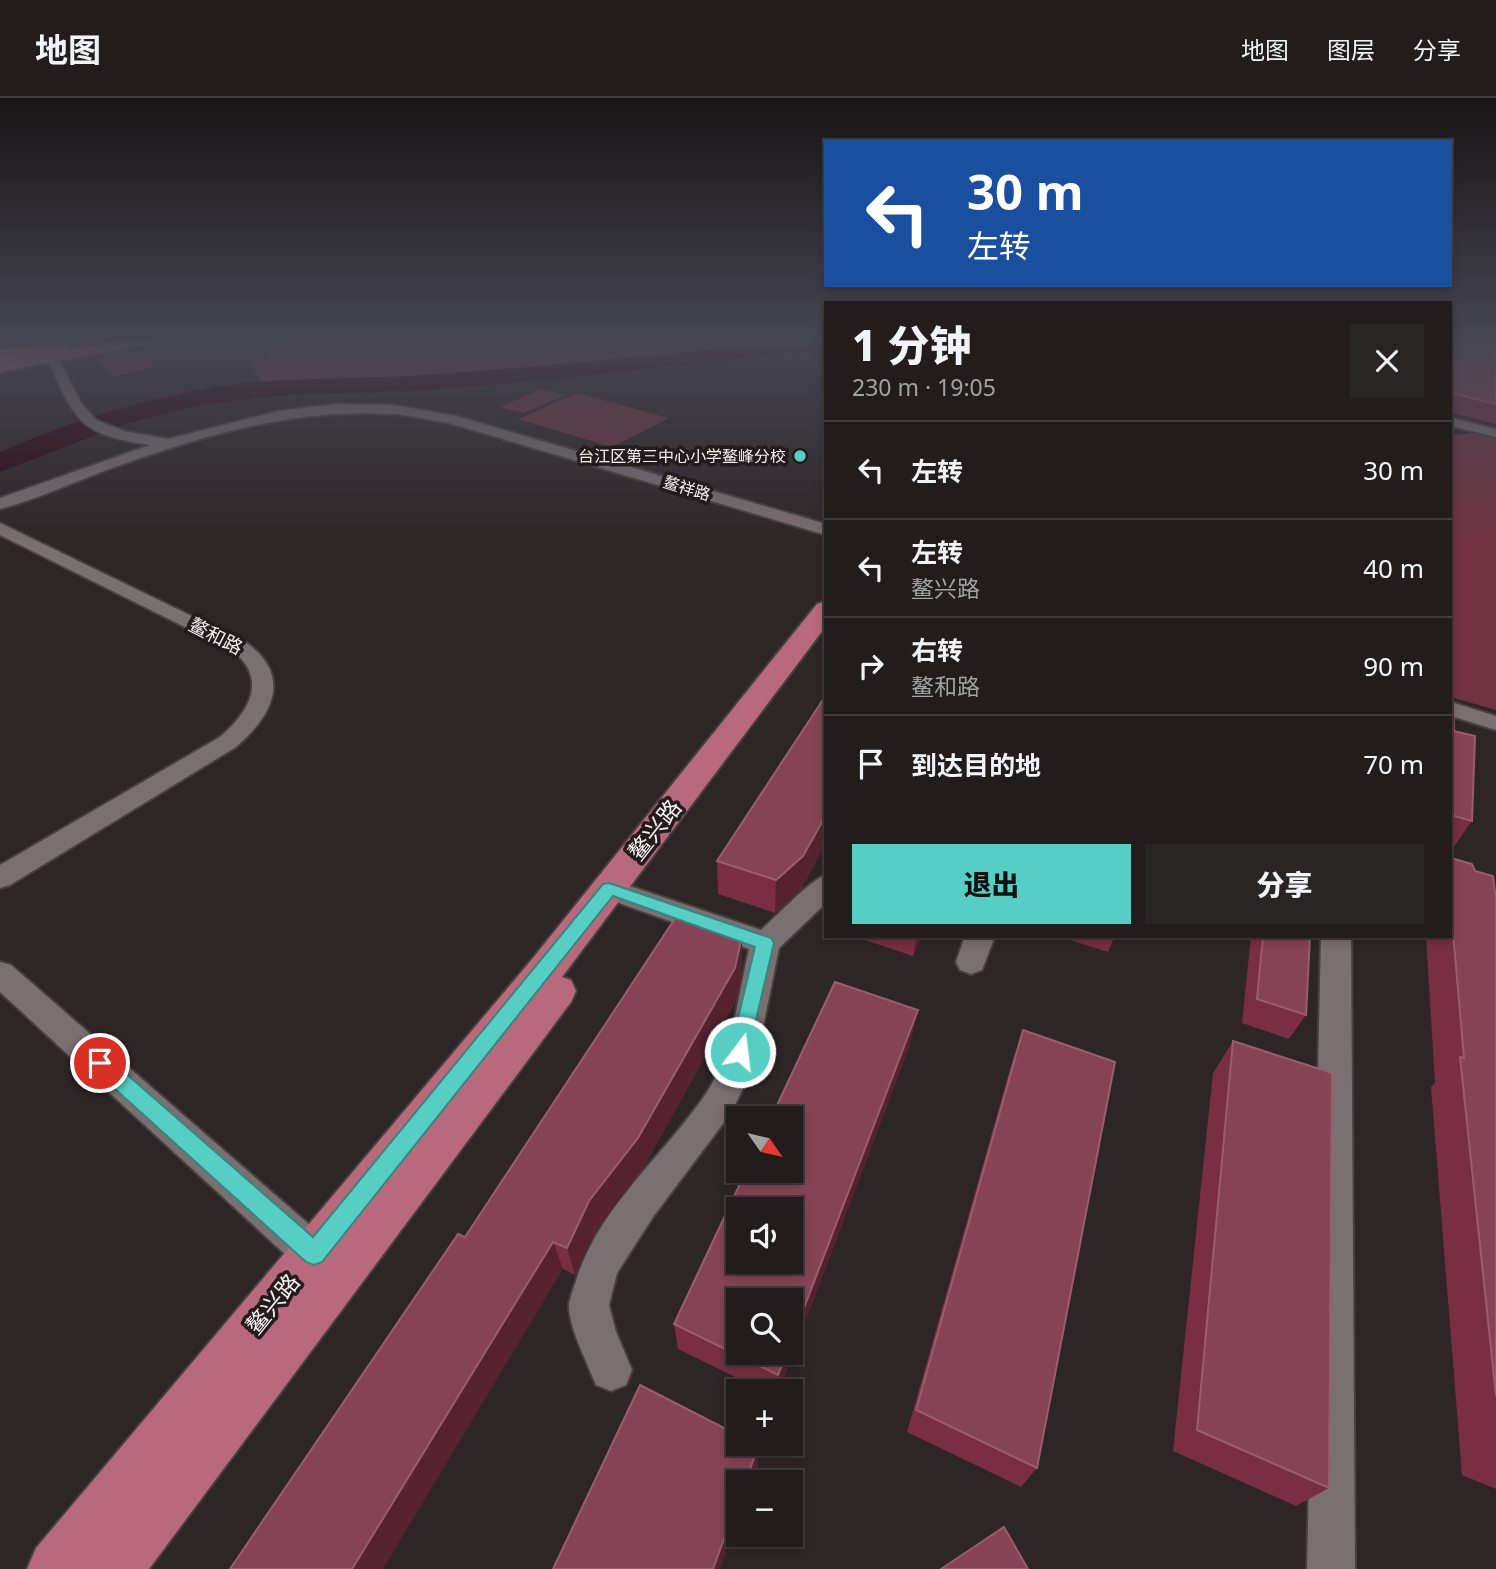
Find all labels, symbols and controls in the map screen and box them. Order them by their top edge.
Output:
text: 地图 [35,27,101,72]
text: 地图 [1241,33,1289,66]
text: 图层 [1327,33,1375,66]
text: 分享 [1413,33,1461,66]
text: 30 m [967,158,1084,224]
icon: left [852,168,943,259]
text: 左转 [967,224,1031,267]
text: 1 分钟 [852,316,971,373]
button: close [1350,324,1424,398]
text: 230 m · 19:05 [852,371,996,403]
place label: 台江区第三中心小学鳌峰分校 [578,445,786,467]
marker: 台江区第三中心小学鳌峰分校 [792,448,808,464]
icon: left [852,451,890,489]
text: 30 m [1363,452,1424,488]
text: 左转 [911,453,963,489]
street label: 鳌祥路 [661,470,713,506]
text: 左转 [911,534,963,570]
icon: left [852,549,890,587]
text: 40 m [1363,550,1424,586]
text: 鳌兴路 [911,572,980,604]
street label: 鳌和路 [185,611,247,661]
text: 右转 [911,632,963,668]
icon: right [852,647,890,685]
text: 90 m [1363,648,1424,684]
text: 鳌和路 [911,670,980,702]
icon: arrive [852,745,890,783]
text: 70 m [1363,746,1424,782]
text: 到达目的地 [911,747,1041,783]
street label: 鳌兴路 [620,792,688,866]
button: 退出 [852,844,1131,924]
button: 分享 [1145,844,1424,924]
position arrow [703,1015,777,1089]
pin [70,1033,130,1093]
icon: arrive [81,1044,119,1082]
north arrow [726,1106,803,1183]
map controls [726,1106,803,1547]
button: sound [726,1197,803,1274]
street label: 鳌兴路 [238,1266,306,1340]
button: search [726,1288,803,1365]
button: + [726,1379,803,1456]
button: − [726,1470,803,1547]

